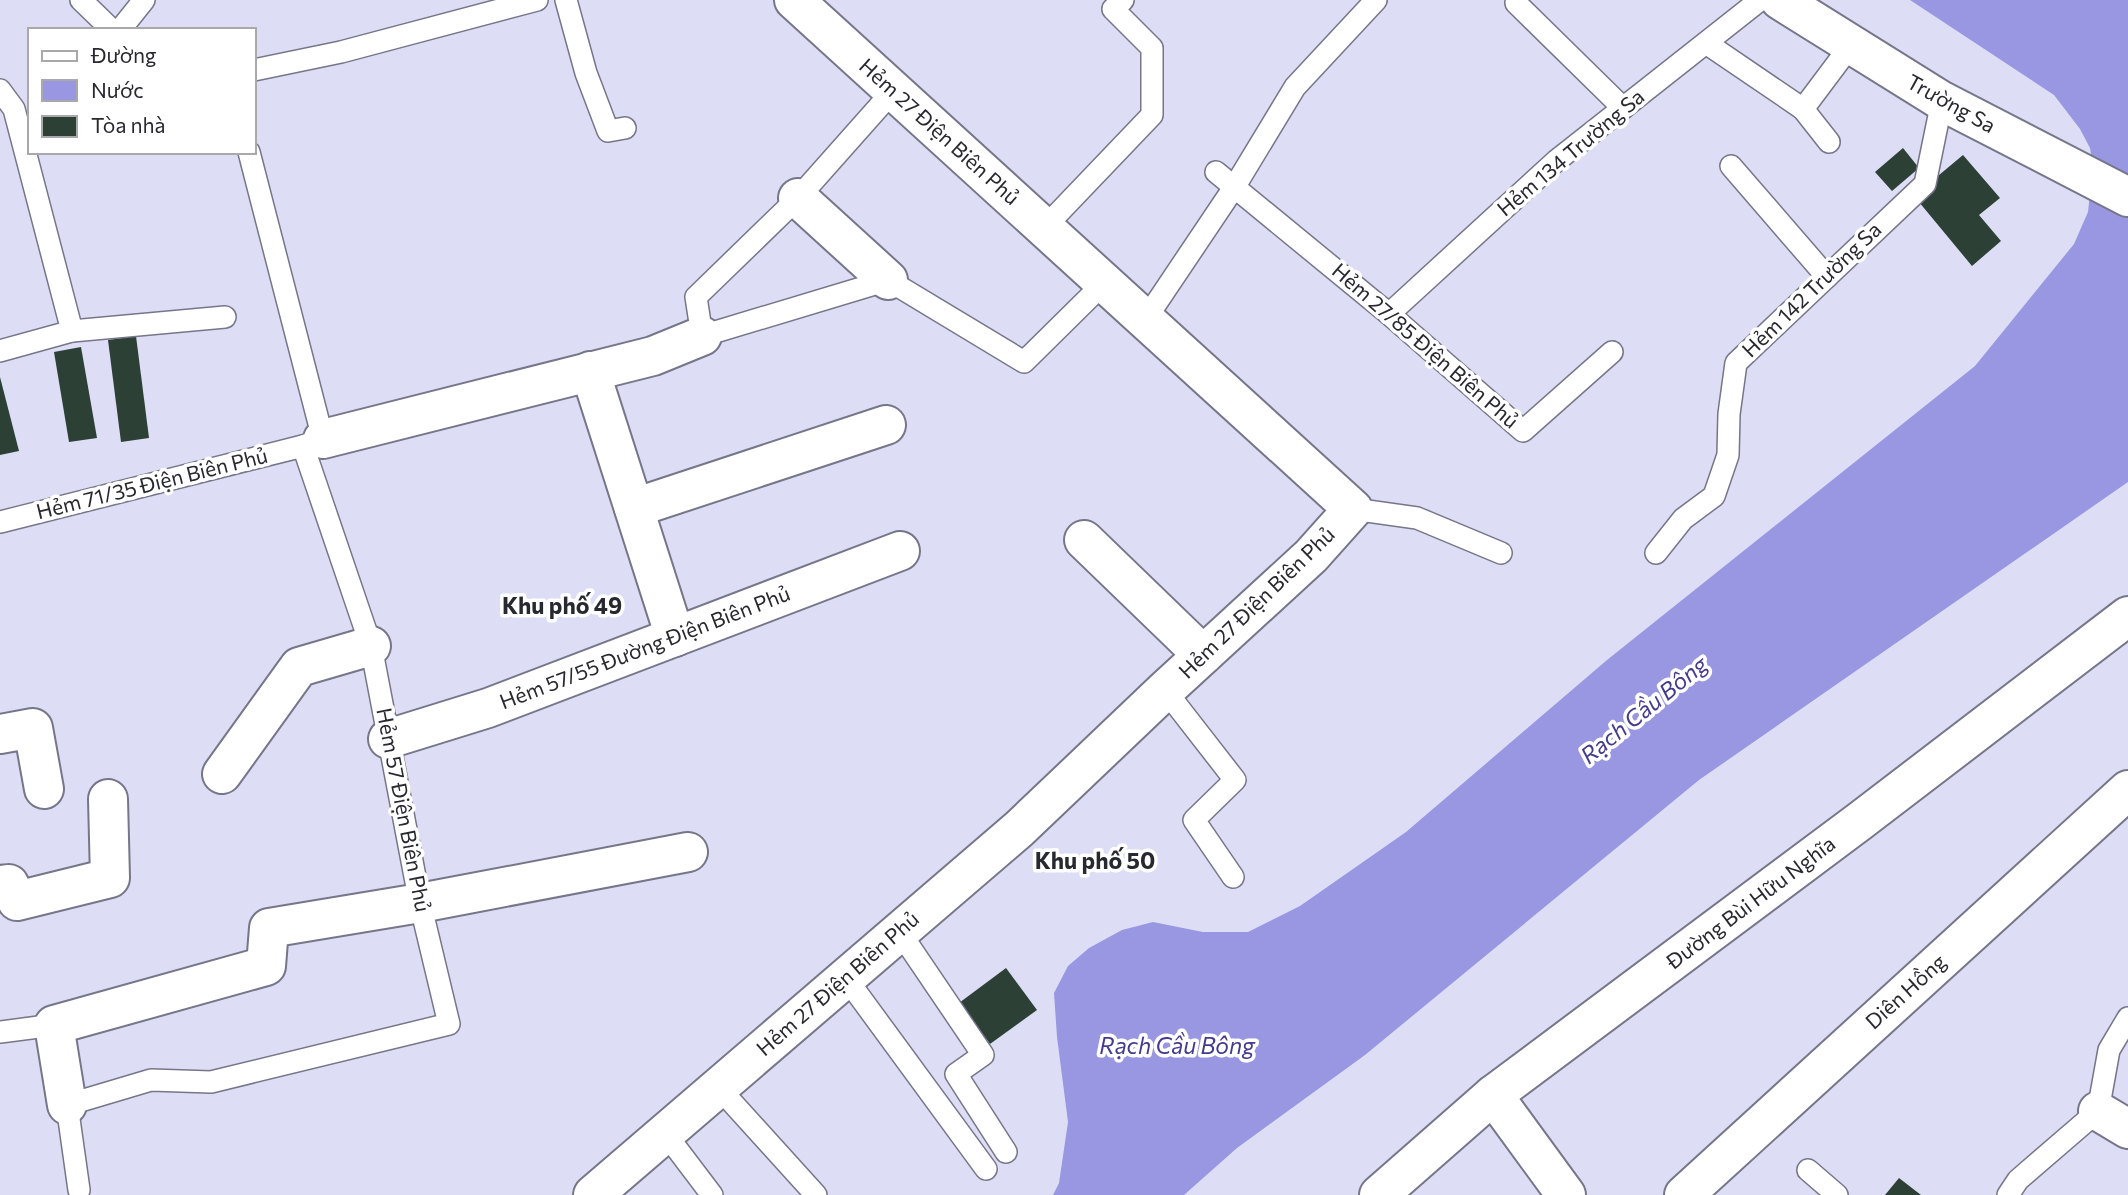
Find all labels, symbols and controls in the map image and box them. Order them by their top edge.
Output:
legend [28,28,256,154]
text: Đường [90,42,156,67]
street label: Hẻm 27 Điện Biên Phủ [855,52,1025,209]
street label: Trường Sa [1903,68,2000,137]
text: Nước [91,77,144,102]
street label: Hẻm 134 Trường Sa [1491,83,1649,221]
text: Tòa nhà [91,112,165,137]
street label: Hẻm 142 Trường Sa [1736,216,1886,362]
street label: Hẻm 27/85 Điện Biên Phủ [1328,257,1524,433]
street label: Hẻm 71/35 Điện Biên Phủ [33,442,270,523]
street label: Hẻm 27 Điện Biên Phủ [1173,521,1339,683]
street label: Hẻm 57/55 Đường Điện Biên Phủ [496,580,793,714]
district label: Khu phố 49 [502,591,622,619]
water label: Rạch Cầu Bông [1574,648,1714,769]
street label: Hẻm 57 Điện Biên Phủ [372,706,437,914]
street label: Đường Bùi Hữu Nghĩa [1660,830,1839,974]
district label: Khu phố 50 [1035,846,1155,874]
street label: Hẻm 27 Điện Biên Phủ [751,906,923,1060]
street label: Diên Hồng [1860,948,1950,1034]
water label: Rạch Cầu Bông [1099,1031,1256,1059]

